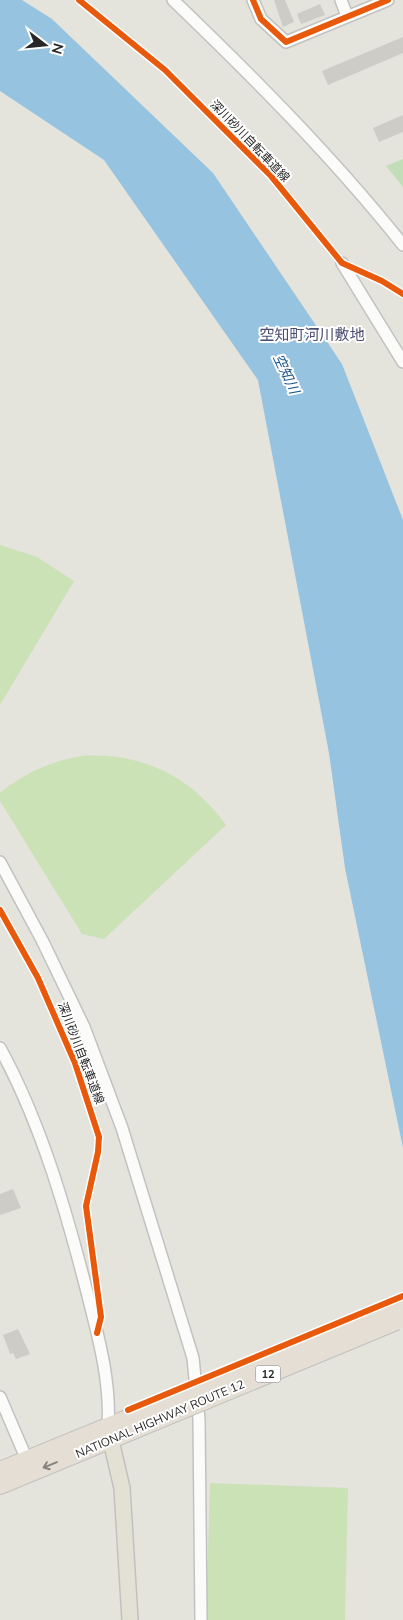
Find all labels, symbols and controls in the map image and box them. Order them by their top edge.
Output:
north arrow [20,20,70,70]
text: N [46,41,68,56]
street label: 深川砂川自転車道線 [207,97,293,185]
district label: 空知町河川敷地 [259,325,365,345]
water label: 空知川 [269,351,304,399]
street label: 深川砂川自転車道線 [54,1000,108,1106]
road number: 12 [256,1366,280,1382]
street label: NATIONAL HIGHWAY ROUTE 12 [73,1376,247,1462]
one-way arrow [43,1460,58,1470]

